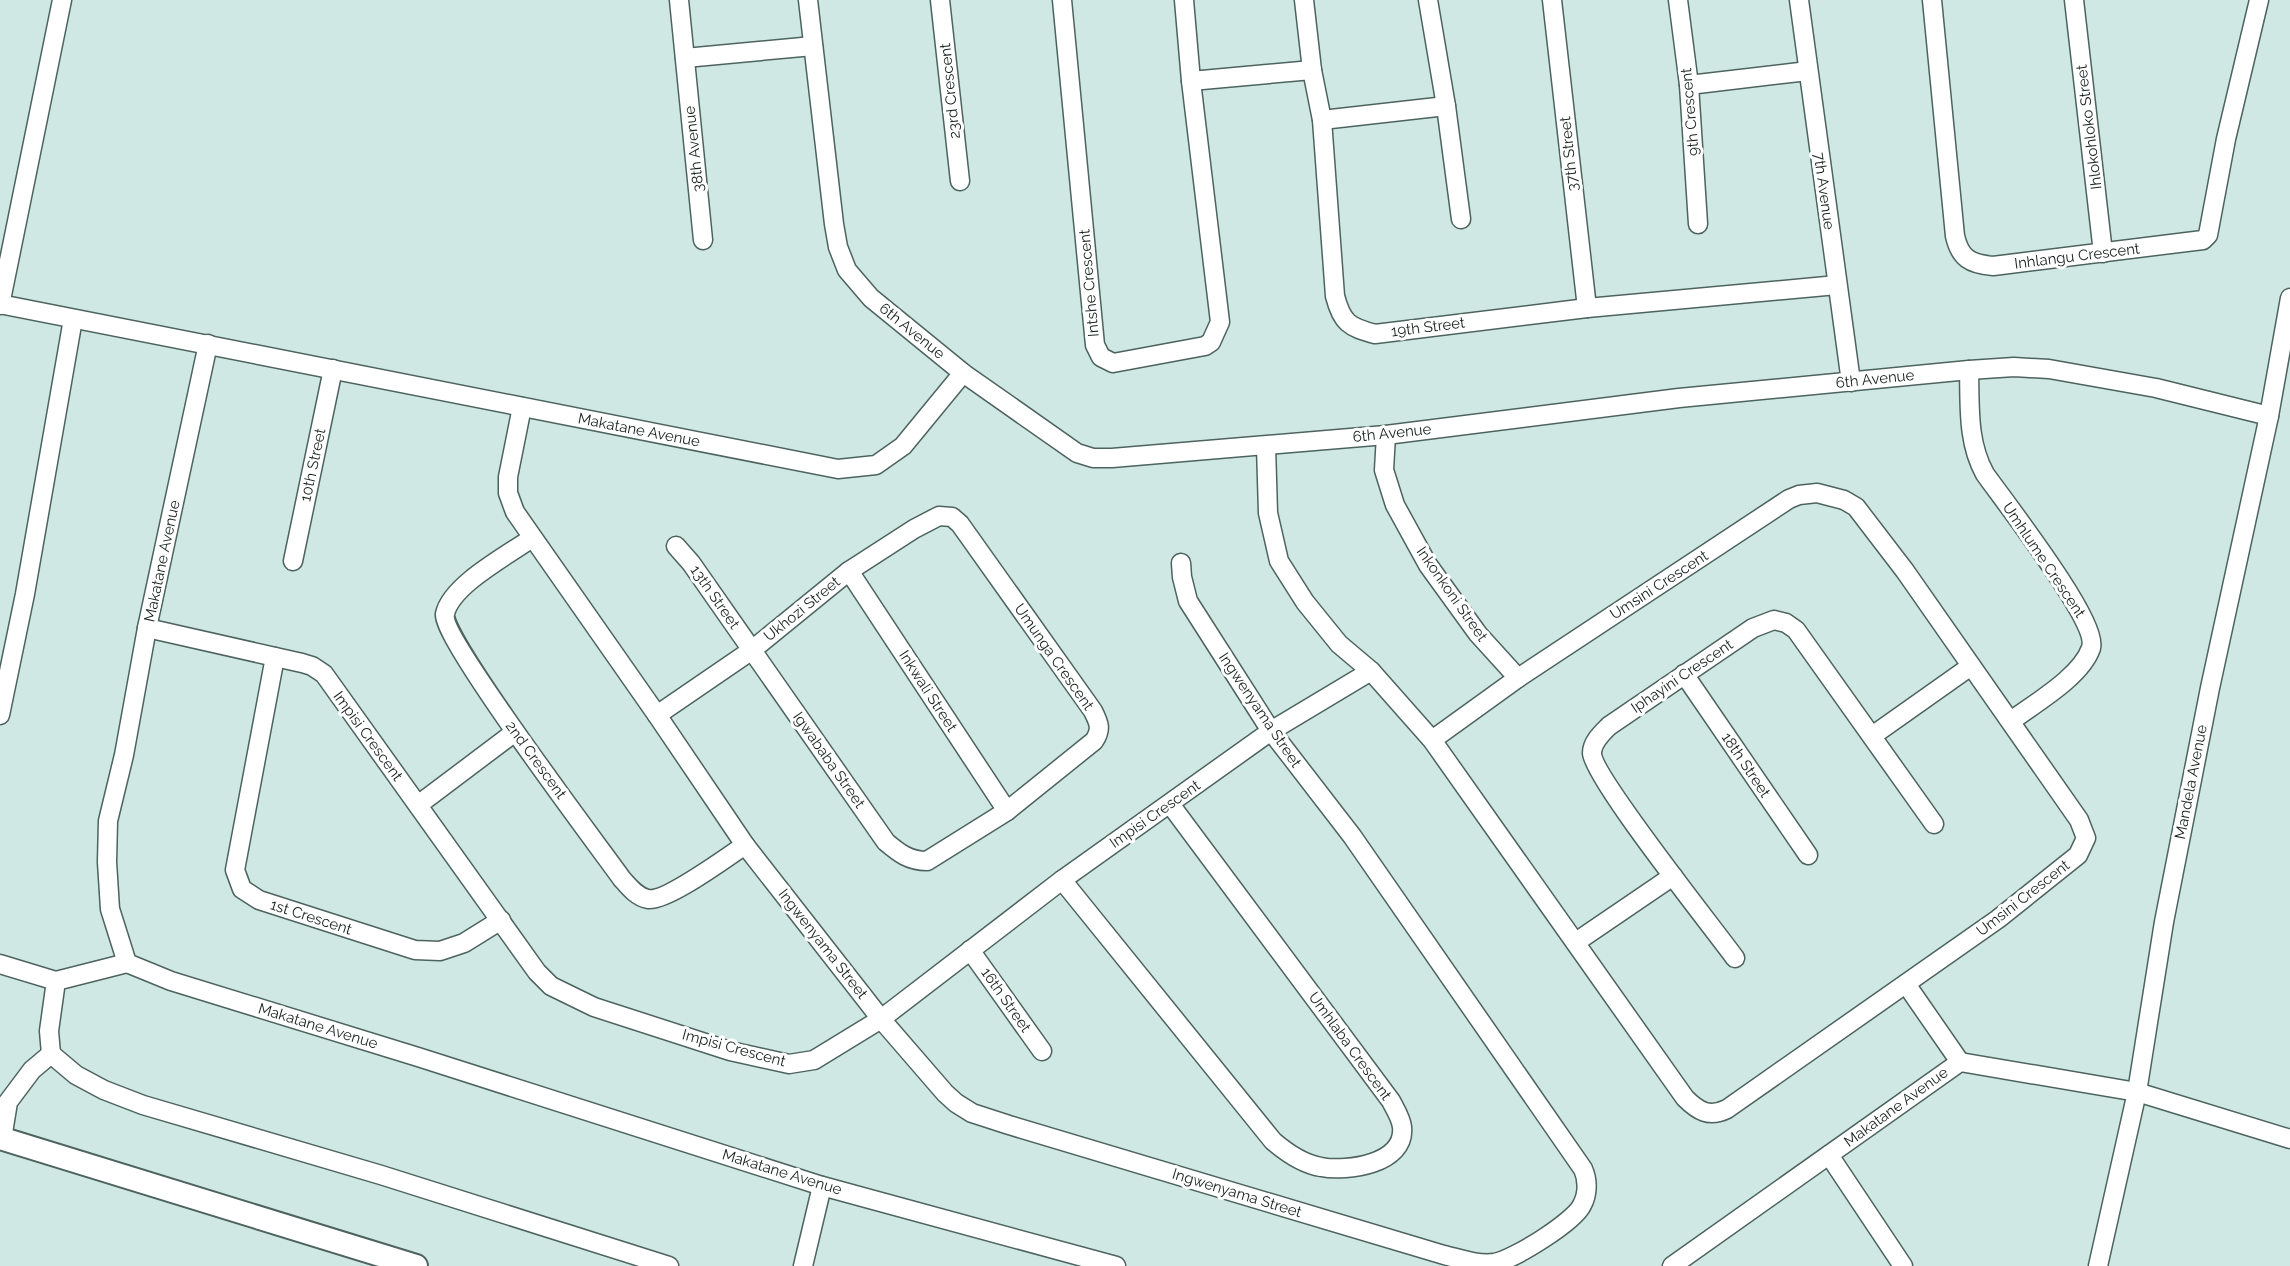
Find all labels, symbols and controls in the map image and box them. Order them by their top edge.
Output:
street label: 23rd Crescent [936,42,964,140]
street label: Ihlokohloko Street [2072,64,2106,190]
street label: 9th Crescent [1677,67,1703,157]
street label: 38th Avenue [680,105,707,193]
street label: 37th Street [1556,116,1582,192]
street label: 7th Avenue [1810,151,1838,231]
street label: Intshe Crescent [1075,228,1103,338]
street label: Inhlangu Crescent [2013,239,2141,273]
street label: 6th Avenue [876,299,948,363]
street label: 19th Street [1390,314,1466,340]
street label: 6th Avenue [1835,366,1915,392]
street label: Makatane Avenue [576,409,702,451]
street label: 6th Avenue [1352,420,1432,446]
street label: 10th Street [296,427,330,503]
street label: Makatane Avenue [140,498,184,624]
street label: Umhlume Crescent [1999,499,2089,621]
street label: Inkonkoni Street [1413,543,1491,645]
street label: Umsini Crescent [1607,547,1711,623]
street label: 13th Street [687,562,743,632]
street label: Ukhozi Street [760,573,844,645]
street label: Umunga Crescent [1010,600,1098,714]
street label: Iphayini Crescent [1628,635,1736,717]
street label: Inkwali Street [895,647,961,735]
street label: Ingwenyama Street [1215,649,1305,771]
street label: Impisi Crescent [329,688,407,784]
street label: Igwababa Street [789,708,869,812]
street label: 2nd Crescent [502,718,570,802]
street label: Mandela Avenue [2171,723,2211,841]
street label: 18th Street [1718,729,1774,801]
street label: Impisi Crescent [1106,776,1204,852]
street label: Umsini Crescent [1973,856,2073,940]
street label: Ingwenyama Street [774,885,872,1003]
street label: 1st Crescent [268,895,354,939]
street label: 16th Street [977,964,1035,1036]
street label: Umhlaba Crescent [1305,988,1395,1104]
street label: Makatane Avenue [256,999,380,1053]
street label: Impisi Crescent [680,1026,788,1070]
street label: Makatane Avenue [1841,1063,1952,1151]
street label: Makatane Avenue [720,1145,844,1199]
street label: Ingwenyama Street [1170,1165,1304,1221]

